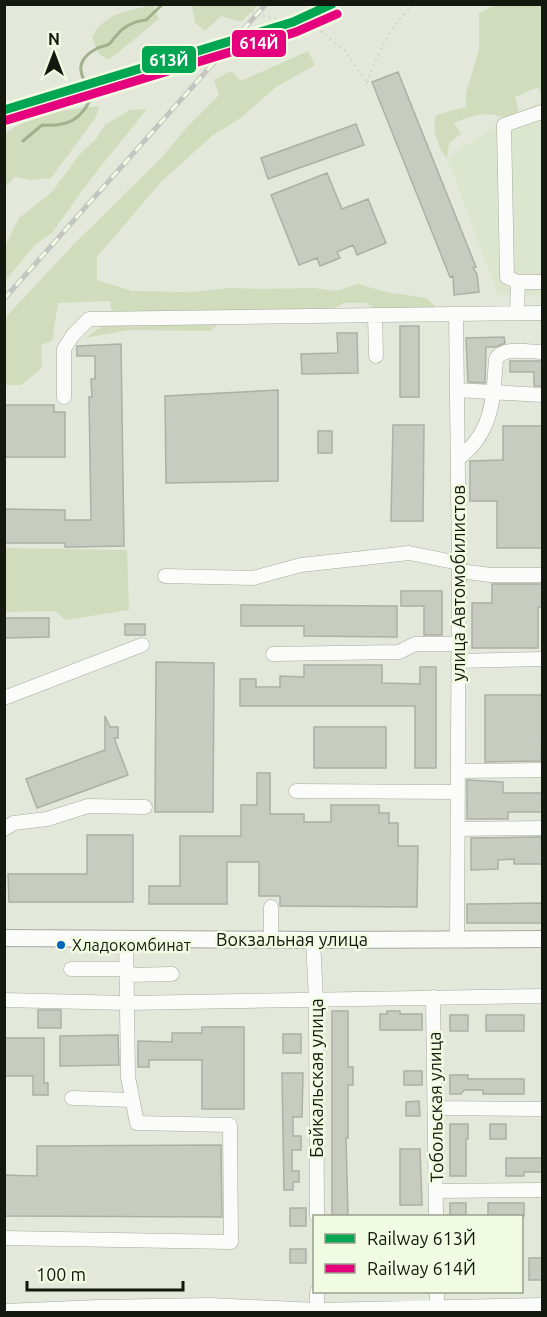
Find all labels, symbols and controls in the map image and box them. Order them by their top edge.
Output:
north arrow [24,24,84,84]
line badge: 614Й [231,29,287,58]
text: N [48,30,60,48]
text: 614Й [239,33,279,52]
line badge: 613Й [141,45,197,74]
text: 613Й [149,50,189,69]
street label: улица Автомобилистов [448,485,468,681]
street label: Вокзальная улица [216,929,368,949]
place label: Хладокомбинат [72,936,191,954]
marker: Хладокомбинат [55,939,67,951]
street label: Байкальская улица [306,998,326,1158]
street label: Тобольская улица [424,1032,446,1182]
legend [313,1215,523,1293]
text: Railway 613Й [367,1228,476,1248]
scale bar [27,1254,183,1292]
text: Railway 614Й [367,1258,476,1278]
text: 100 m [36,1264,86,1284]

